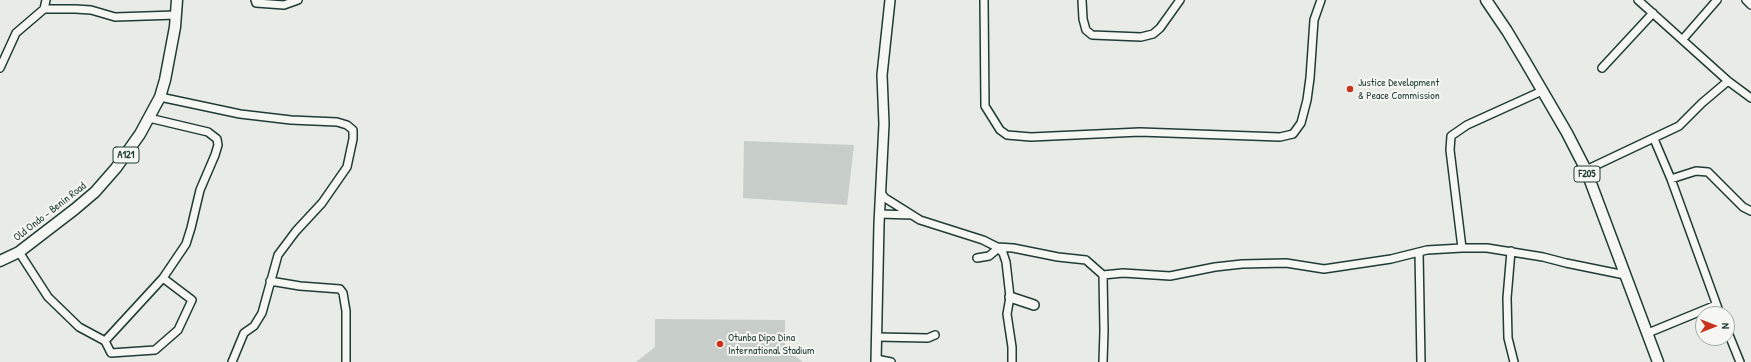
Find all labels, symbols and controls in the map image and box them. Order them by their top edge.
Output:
place label: Justice Development & Peace Commission [1358,76,1440,102]
marker: Justice Development & Peace Commission [1345,84,1355,94]
road number: A121 [113,147,139,163]
road number: F205 [1574,166,1600,182]
street label: Old Ondo - Benin Road [11,180,89,244]
north arrow [1695,306,1735,346]
text: N [1719,323,1733,329]
place label: Otunba Dipo Dina International Stadium [728,331,814,357]
marker: Otunba Dipo Dina International Stadium [715,339,725,349]

